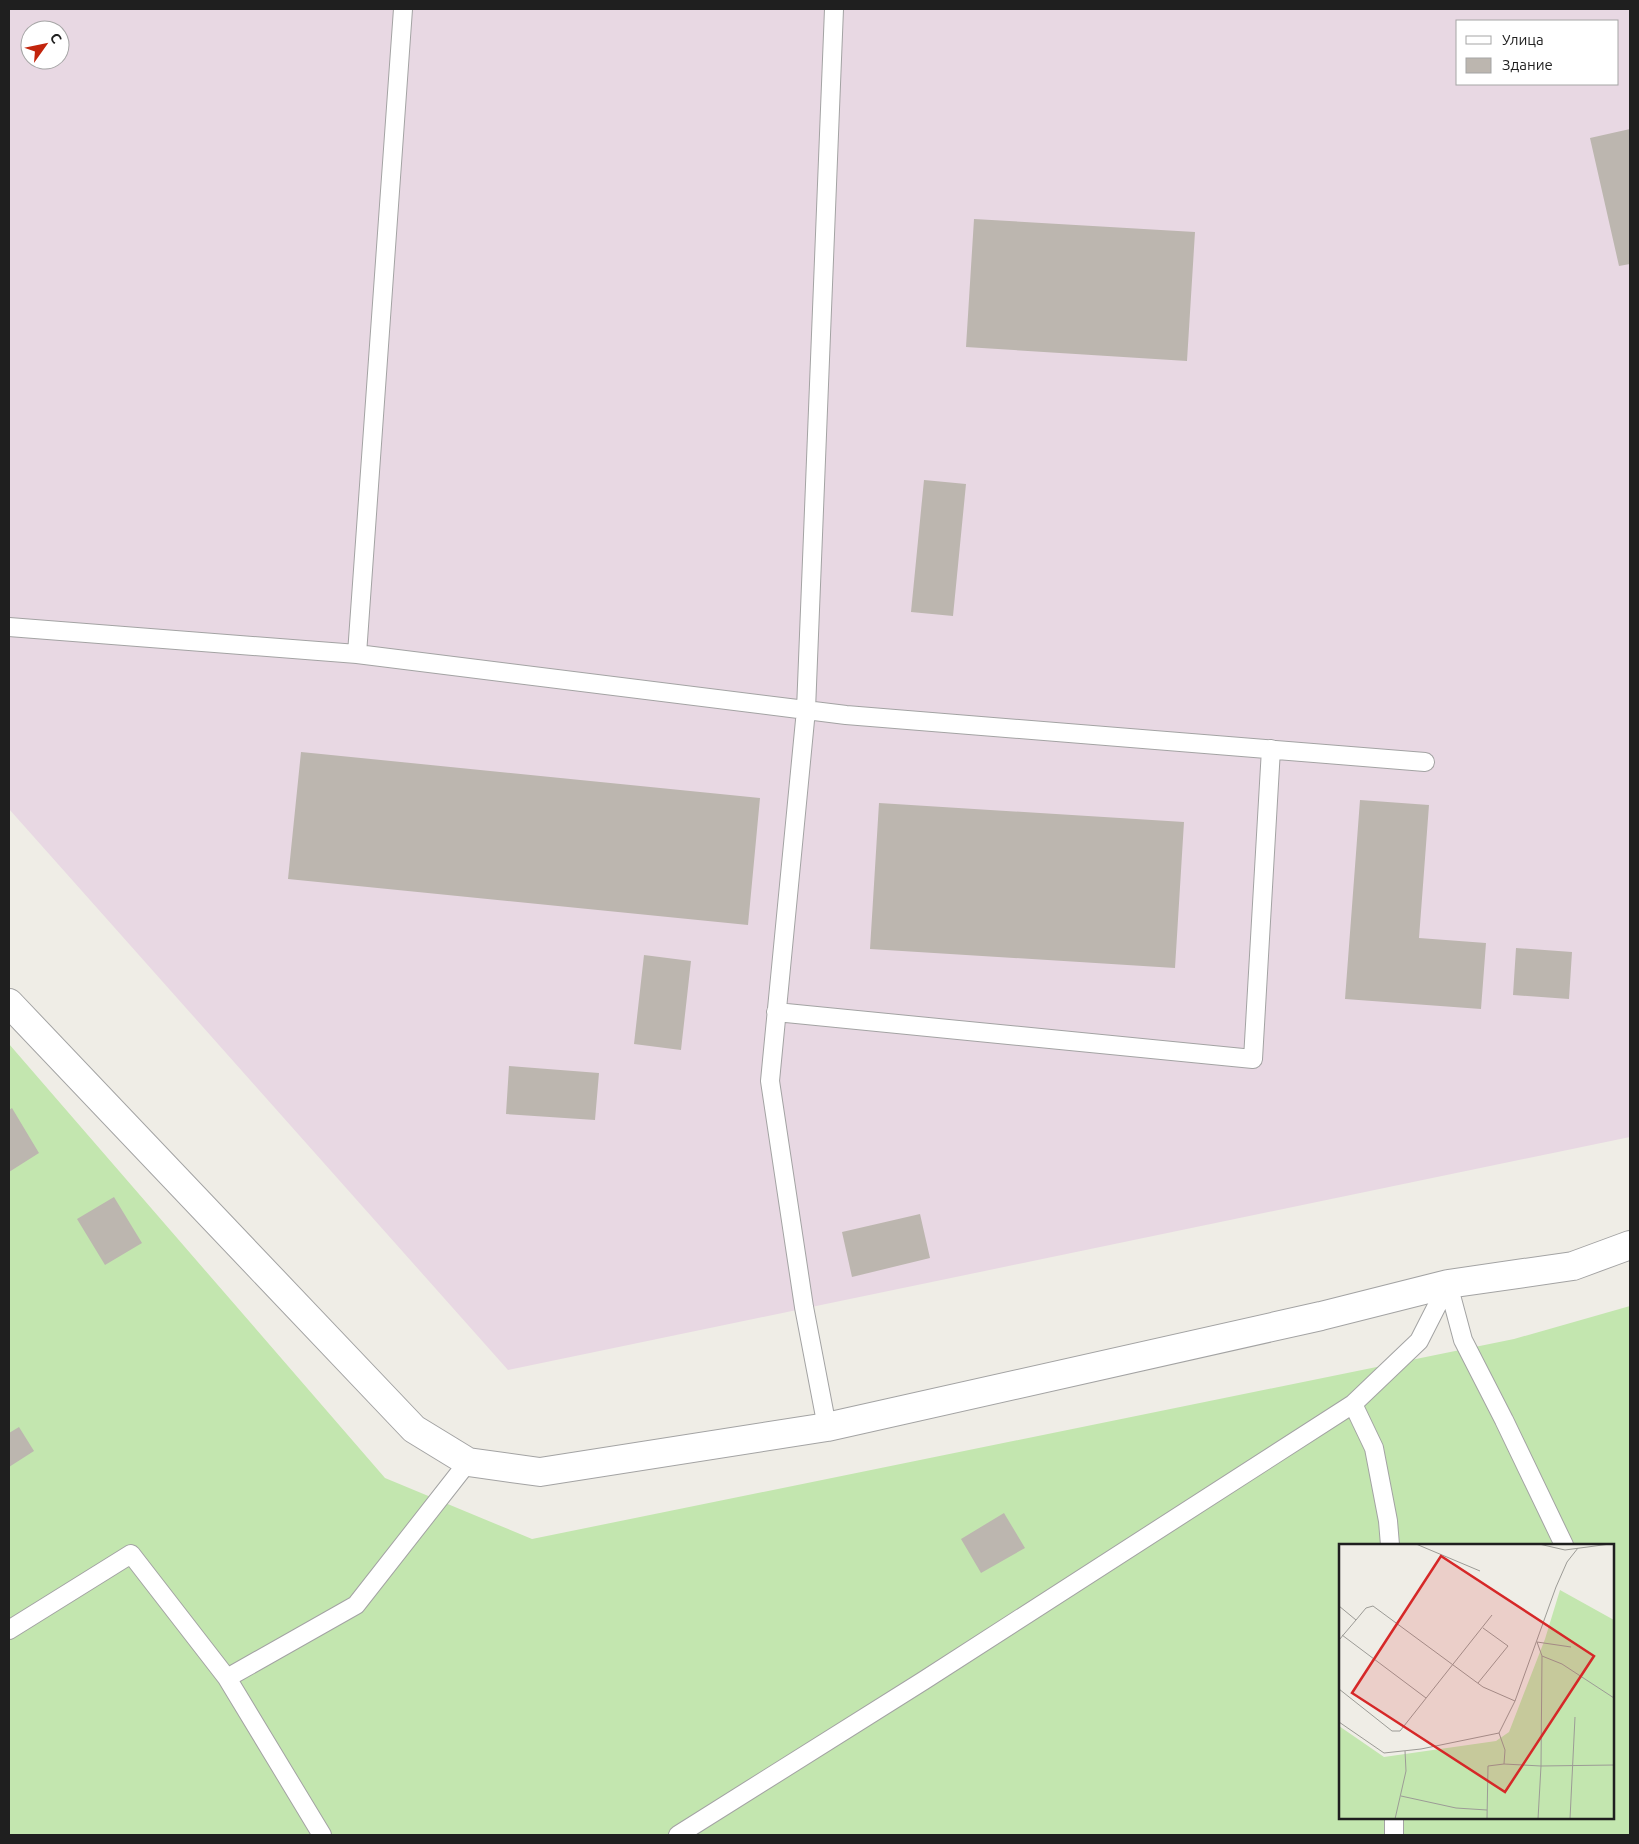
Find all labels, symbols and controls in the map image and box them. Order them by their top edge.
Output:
north arrow [20,20,70,70]
legend [1456,20,1619,85]
text: С [47,30,65,46]
text: Улица [1502,31,1544,48]
text: Здание [1502,56,1553,73]
inset map [1339,1544,1614,1819]

